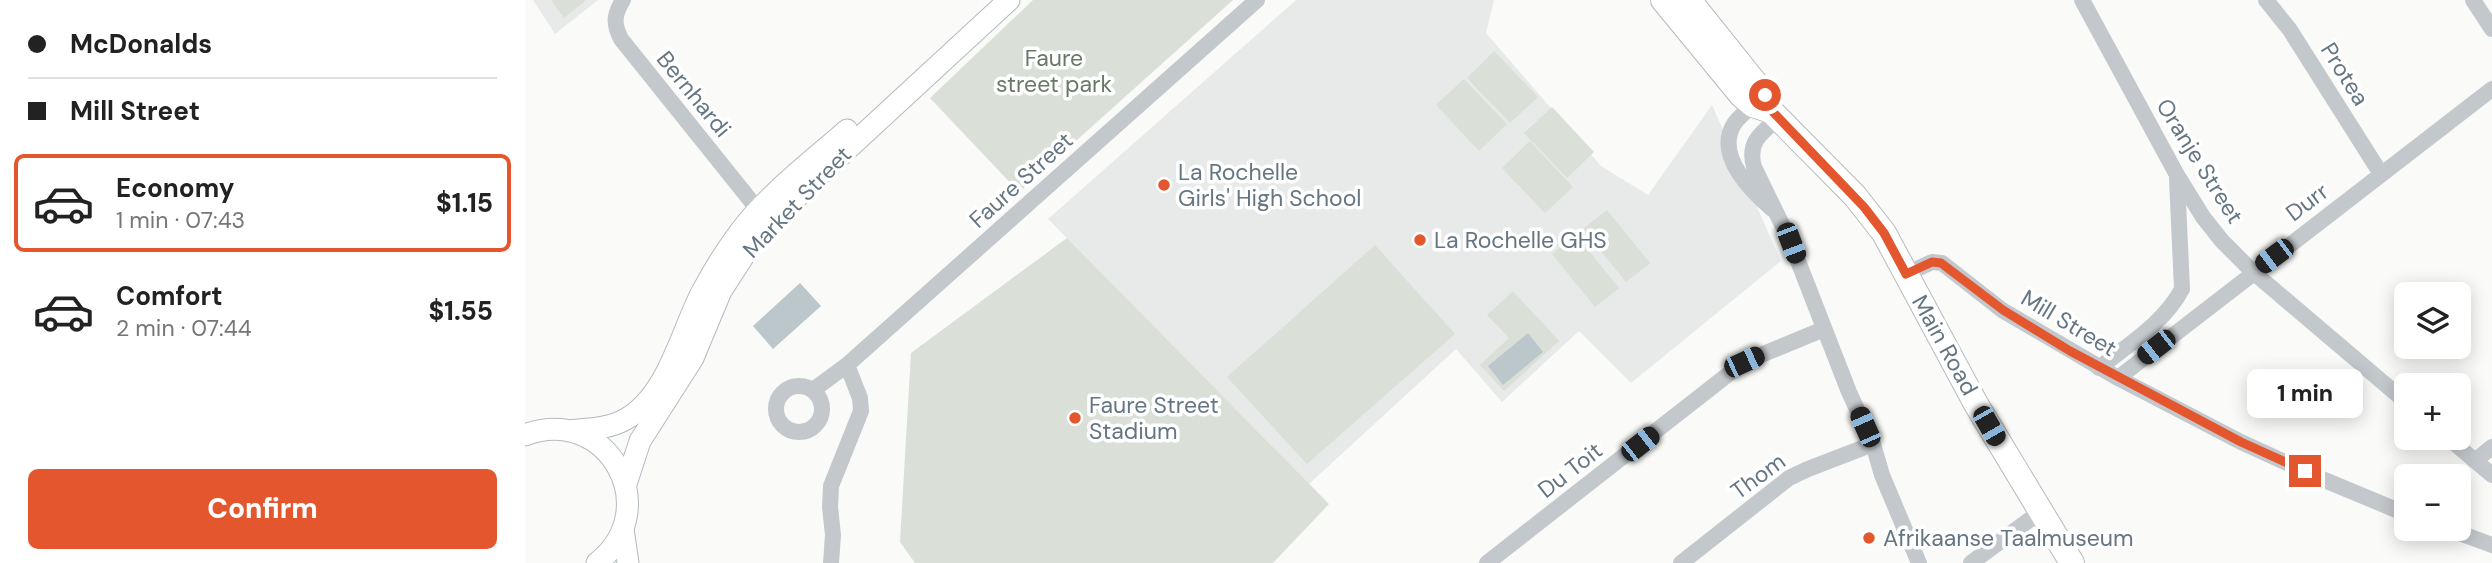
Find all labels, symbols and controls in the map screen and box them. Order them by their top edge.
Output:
text: McDonalds [70,27,212,61]
street label: Protea [2314,37,2376,111]
park label: Faure street park [996,43,1112,99]
street label: Bernhardi [650,45,738,143]
route start [1749,79,1781,111]
street label: Oranje Street [2150,93,2250,229]
text: Mill Street [70,94,200,128]
street label: Faure Street [963,125,1079,235]
street label: Market Street [736,140,858,264]
place label: La Rochelle Girls' High School [1178,157,1361,213]
text: Economy [116,171,234,205]
icon: car [32,172,95,235]
street label: Durr [2280,176,2334,228]
marker: La Rochelle Girls' High School [1156,177,1172,193]
text: $1.15 [436,186,493,220]
text: 1 min · 07:43 [116,205,245,235]
car [1774,220,1809,266]
place label: La Rochelle GHS [1434,225,1607,255]
marker: La Rochelle GHS [1412,232,1428,248]
car [2251,235,2298,277]
text: Comfort [116,279,222,313]
icon: car [32,280,95,343]
map controls [2394,282,2471,541]
button: layers [2394,282,2471,359]
street label: Mill Street [2016,283,2122,363]
street label: Main Road [1905,290,1985,400]
text: $1.55 [429,294,493,328]
text: 2 min · 07:44 [116,313,252,343]
car [2133,326,2180,368]
car [1721,344,1768,380]
callout: 1 min [2247,370,2363,419]
button: + [2394,373,2471,450]
text: 1 min [2277,378,2333,408]
place label: Faure Street Stadium [1089,390,1219,446]
car [1970,403,2009,449]
car [1847,404,1884,450]
marker: Faure Street Stadium [1067,410,1083,426]
car [1617,423,1664,465]
street label: Du Toit [1532,435,1608,505]
street label: Thom [1725,446,1791,506]
route end [2289,455,2321,487]
button: − [2394,464,2471,541]
button: Confirm [28,469,497,549]
place label: Afrikaanse Taalmuseum [1883,523,2134,553]
marker: Afrikaanse Taalmuseum [1861,530,1877,546]

